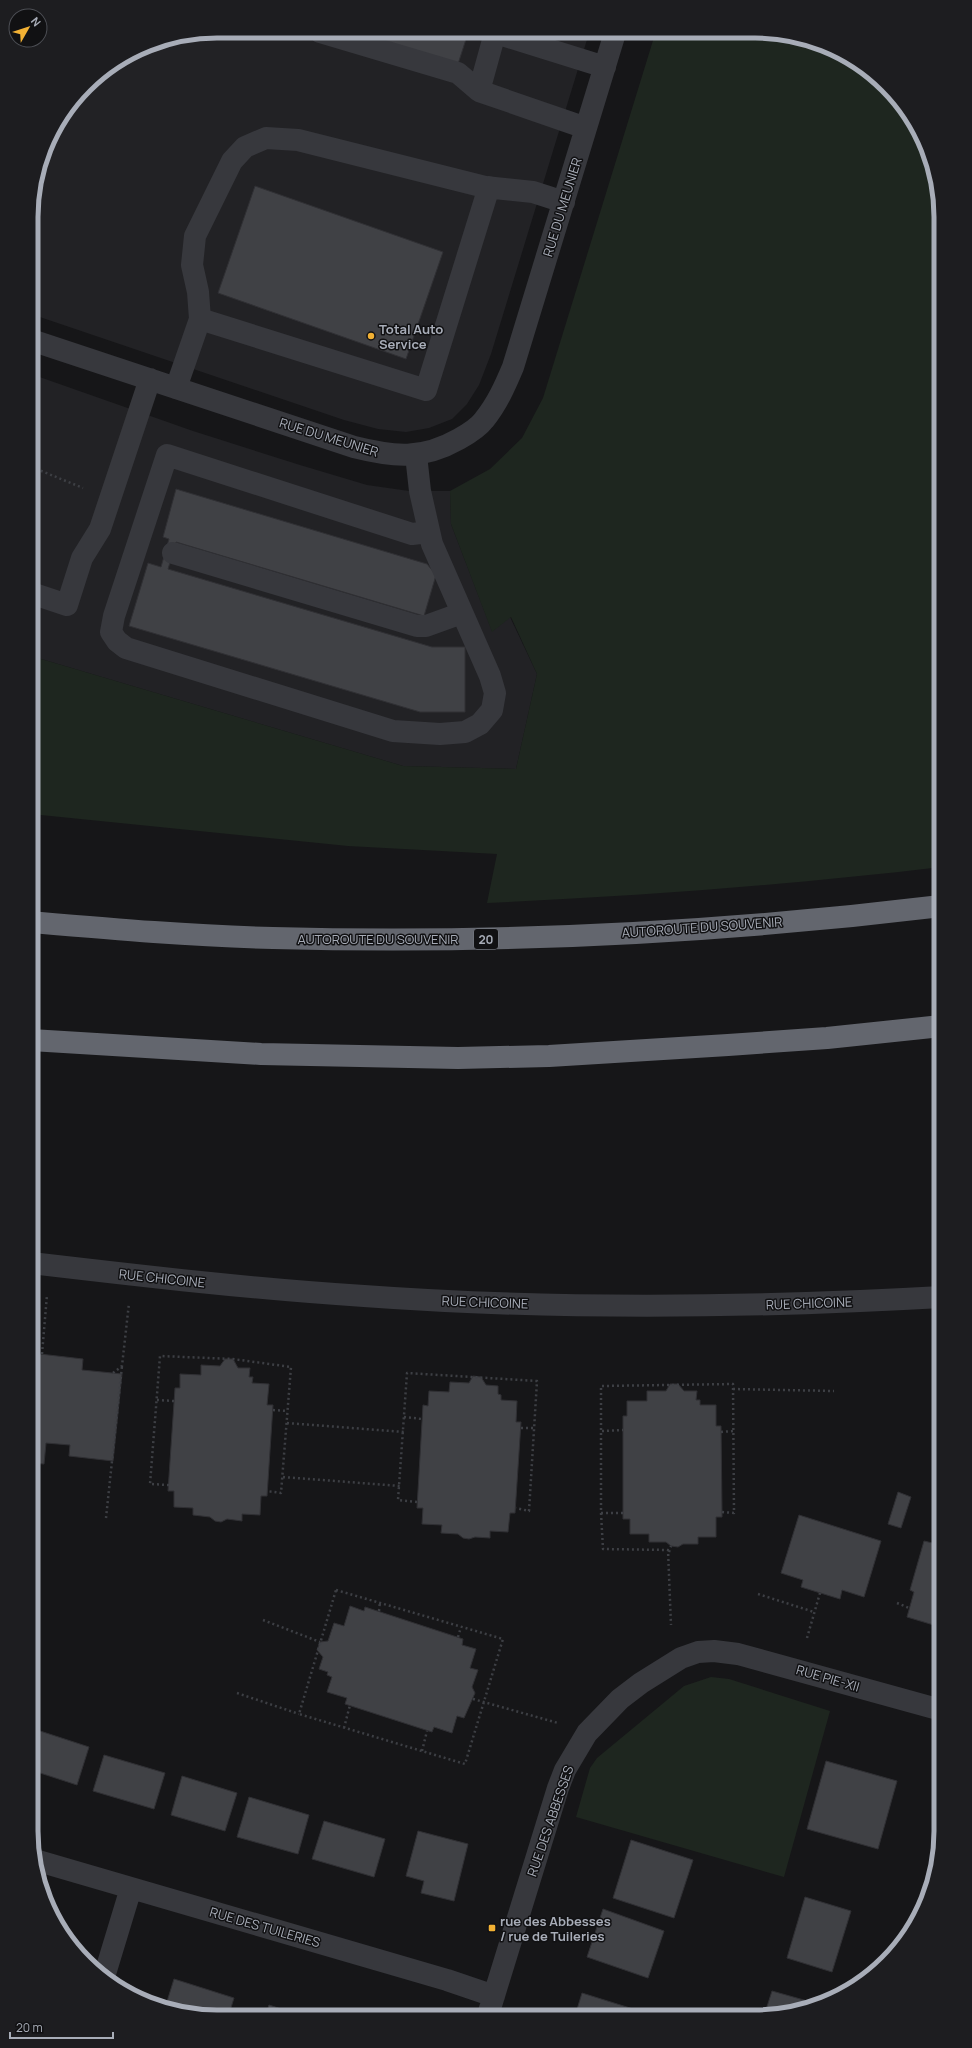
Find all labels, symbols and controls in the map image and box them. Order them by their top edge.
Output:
north arrow [8,8,48,48]
text: N [28,14,45,29]
street label: RUE DU MEUNIER [538,155,586,259]
place label: Total Auto Service [379,320,443,353]
marker: Total Auto Service [366,331,376,341]
street label: RUE DU MEUNIER [277,413,381,461]
street label: AUTOROUTE DU SOUVENIR [621,912,783,942]
road number: 20 [474,929,498,949]
street label: AUTOROUTE DU SOUVENIR [297,930,459,948]
street label: RUE CHICOINE [118,1265,206,1291]
street label: RUE CHICOINE [441,1291,529,1313]
street label: RUE CHICOINE [765,1292,853,1314]
street label: RUE PIE-XII [794,1660,862,1696]
street label: RUE DES ABBESSES [523,1763,577,1879]
street label: RUE DES TUILERIES [208,1903,322,1951]
place label: rue des Abbesses / rue de Tuileries [500,1912,611,1945]
marker: rue des Abbesses / rue de Tuileries [487,1923,497,1933]
scale bar [10,2014,113,2040]
text: 20 m [16,2019,43,2036]

